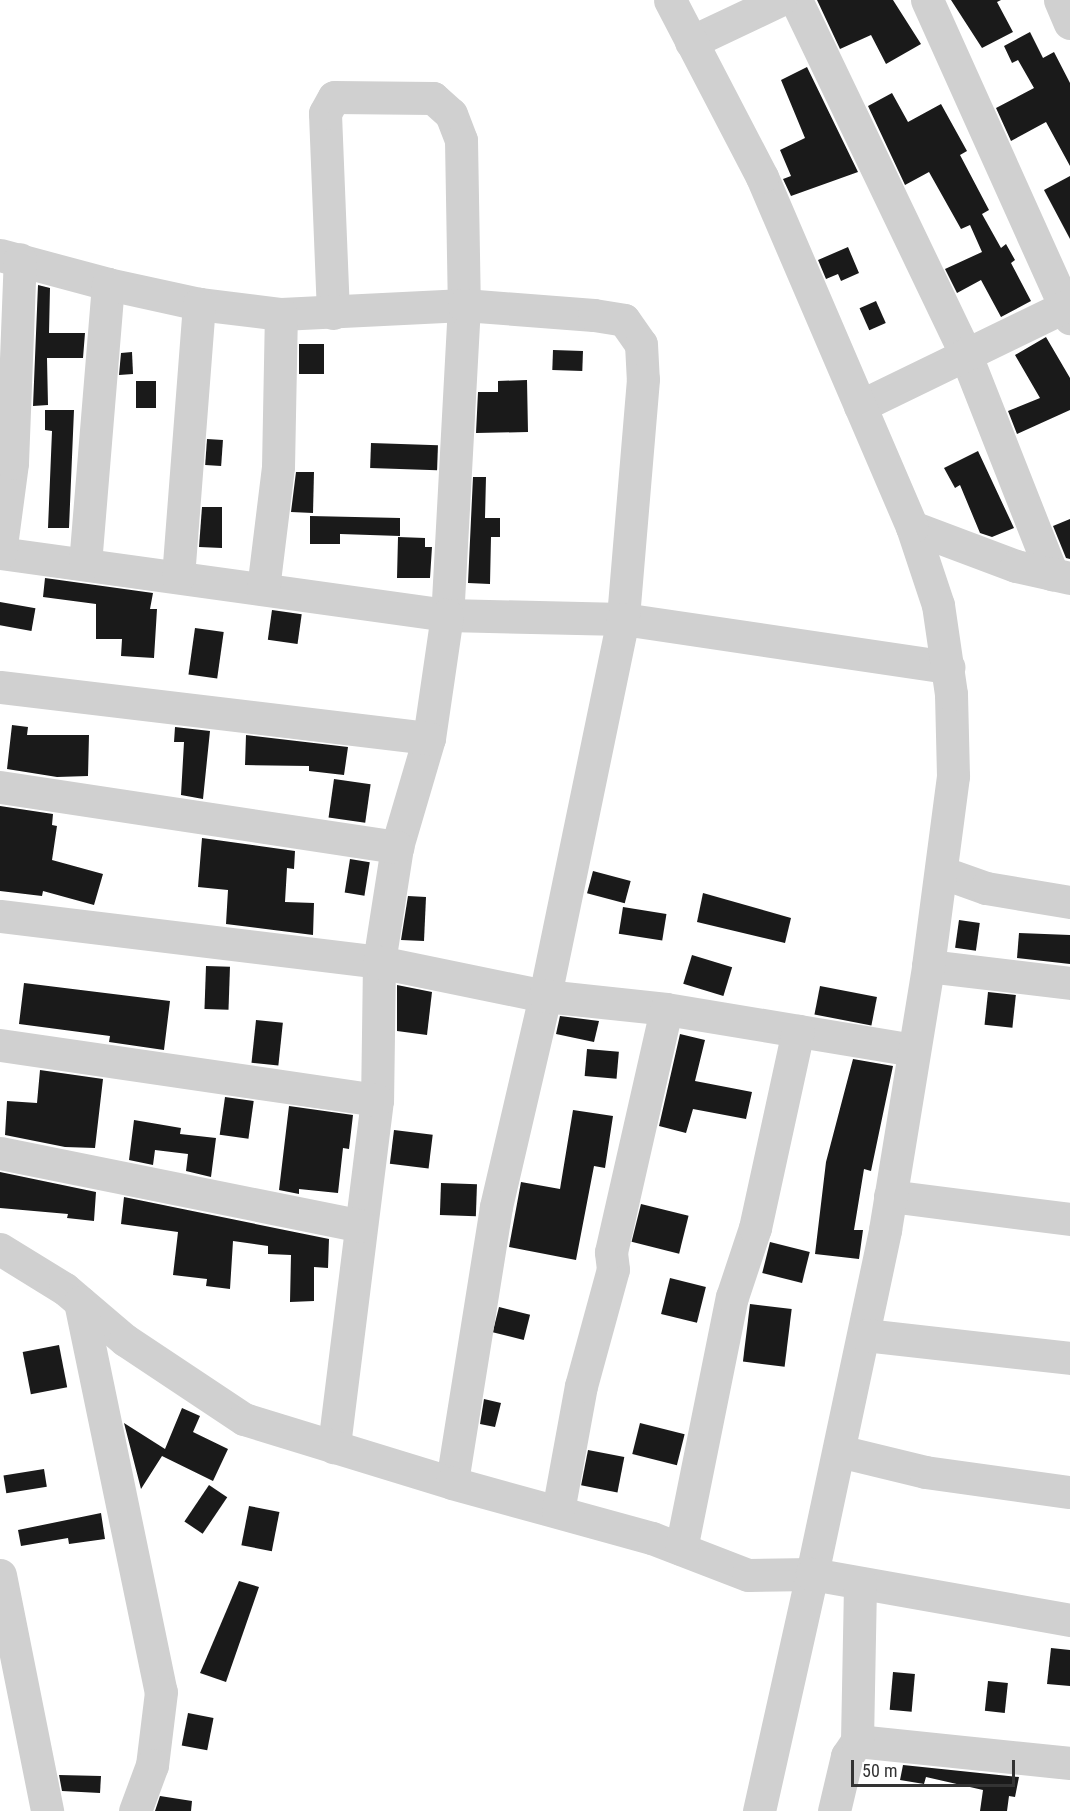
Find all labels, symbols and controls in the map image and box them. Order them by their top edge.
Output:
scale bar [854,1748,1018,1786]
text: 50 m [862,1760,897,1781]

